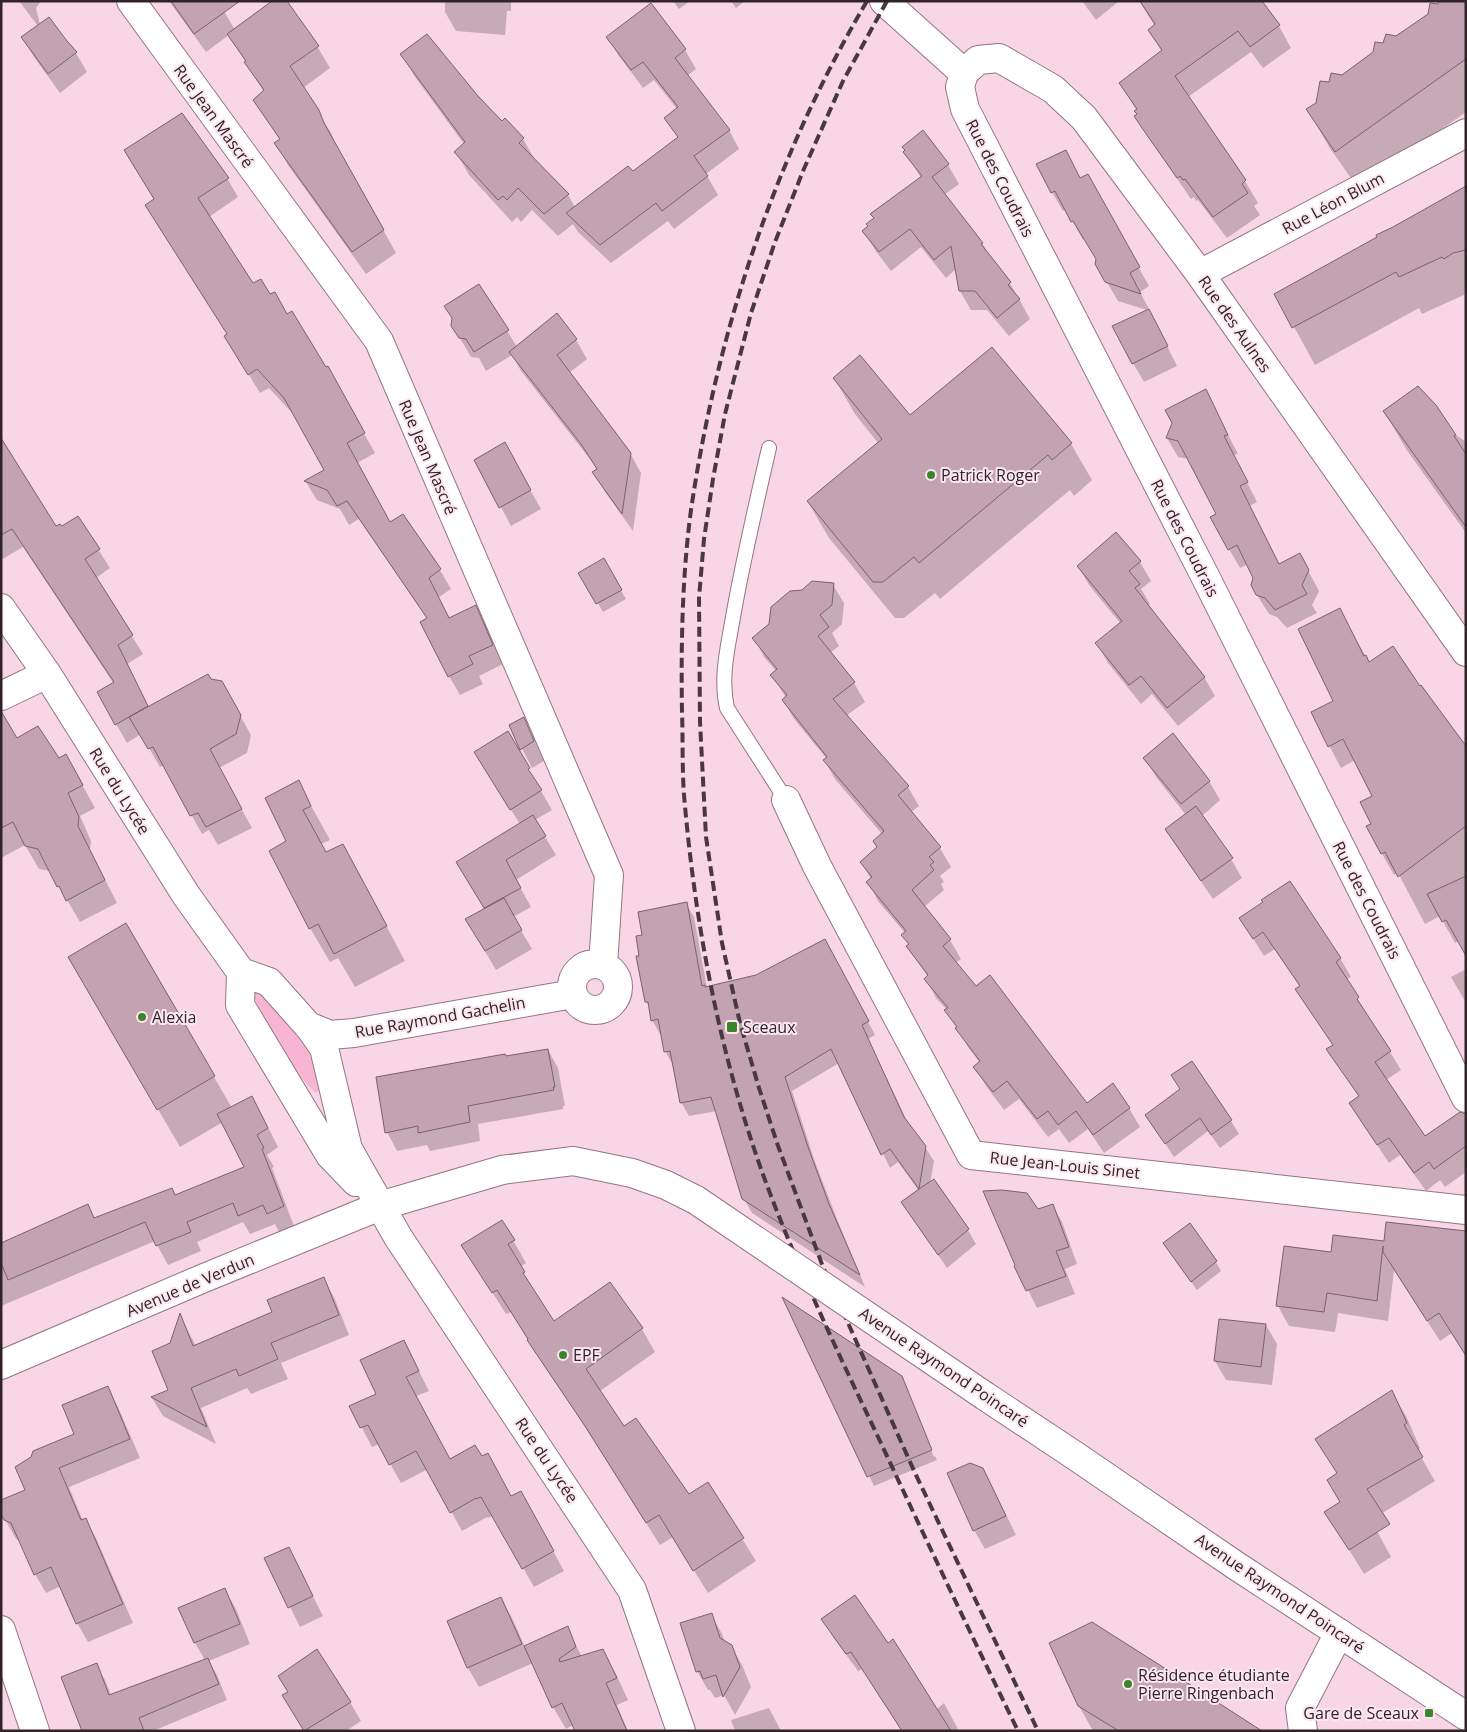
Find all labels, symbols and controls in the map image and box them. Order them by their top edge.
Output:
street label: Rue Jean Mascré [169,60,259,172]
street label: Rue des Coudrais [961,115,1039,241]
street label: Rue Léon Blum [1278,167,1388,239]
street label: Rue des Aulnes [1193,271,1277,377]
street label: Rue Jean Mascré [394,396,462,518]
place label: Patrick Roger [941,464,1040,486]
marker: Patrick Roger [925,469,937,481]
street label: Rue des Coudrais [1146,475,1224,601]
street label: Rue du Lycée [85,743,155,839]
street label: Rue des Coudrais [1328,837,1406,963]
street label: Rue Raymond Gachelin [353,991,527,1043]
place label: Alexia [152,1006,196,1028]
marker: Alexia [136,1011,148,1023]
place label: Sceaux [743,1016,796,1038]
marker: Sceaux [725,1020,739,1034]
street label: Rue Jean-Louis Sinet [989,1146,1141,1184]
street label: Avenue de Verdun [123,1248,257,1322]
street label: Avenue Raymond Poincaré [855,1302,1033,1432]
place label: EPF [573,1344,600,1366]
marker: EPF [557,1349,569,1361]
street label: Rue du Lycée [510,1413,584,1507]
street label: Avenue Raymond Poincaré [1191,1528,1369,1658]
place label: Résidence étudiante Pierre Ringenbach [1138,1664,1290,1704]
marker: Résidence étudiante Pierre Ringenbach [1122,1678,1134,1690]
place label: Gare de Sceaux [1303,1702,1420,1724]
marker: Gare de Sceaux [1423,1707,1435,1719]

